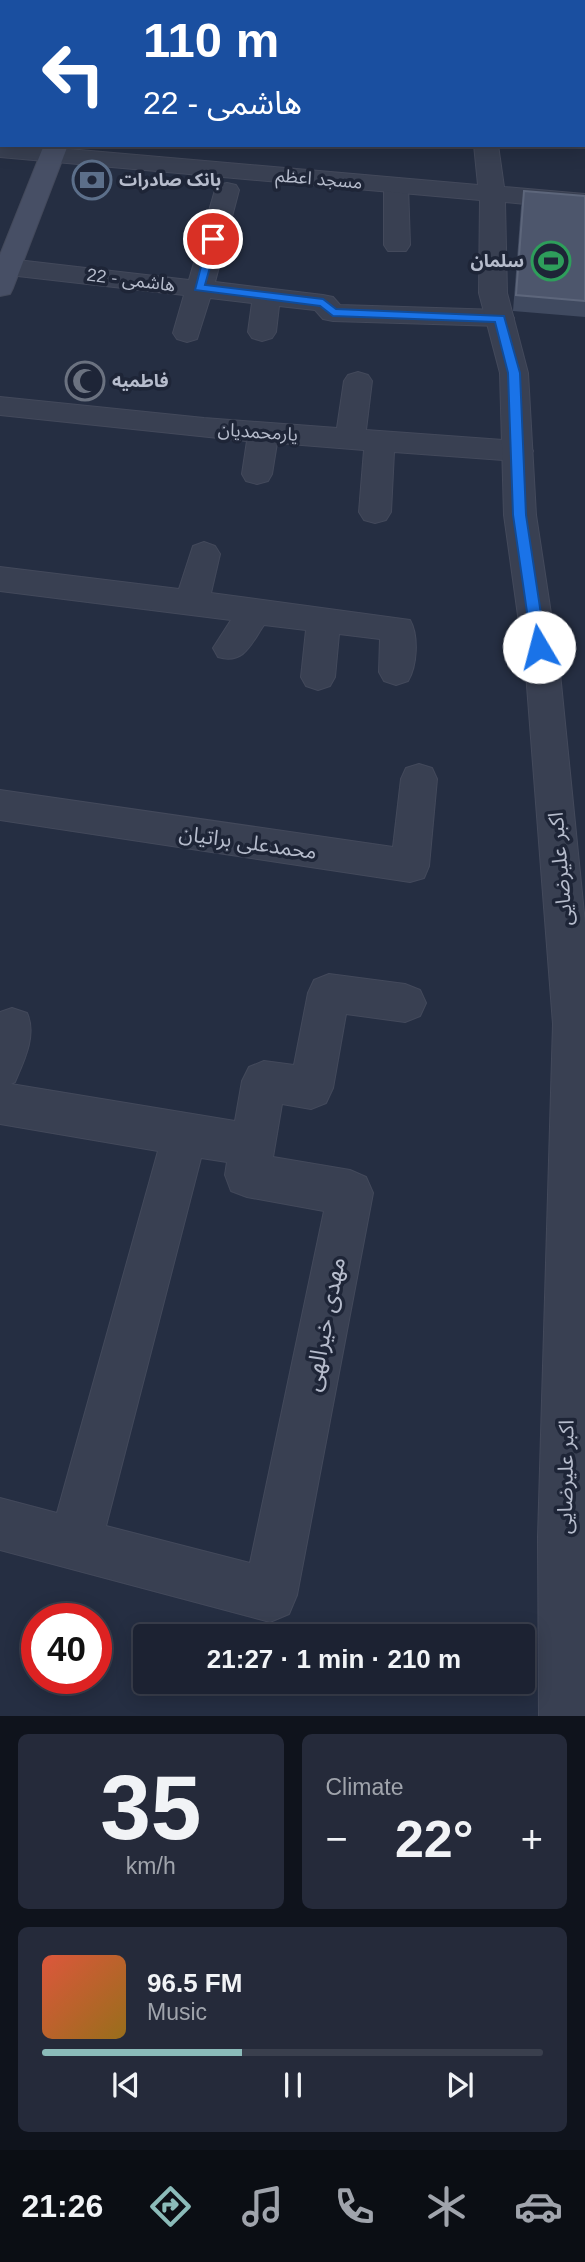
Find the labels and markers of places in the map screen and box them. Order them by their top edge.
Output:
bank icon: بانک صادرات [71,159,113,201]
place label: بانک صادرات [119,170,221,191]
pin [183,209,243,269]
sports icon: سلمان [530,240,572,282]
place label: سلمان [470,251,524,271]
mosque icon: فاطمیه [64,360,106,402]
place label: فاطمیه [112,371,169,391]

